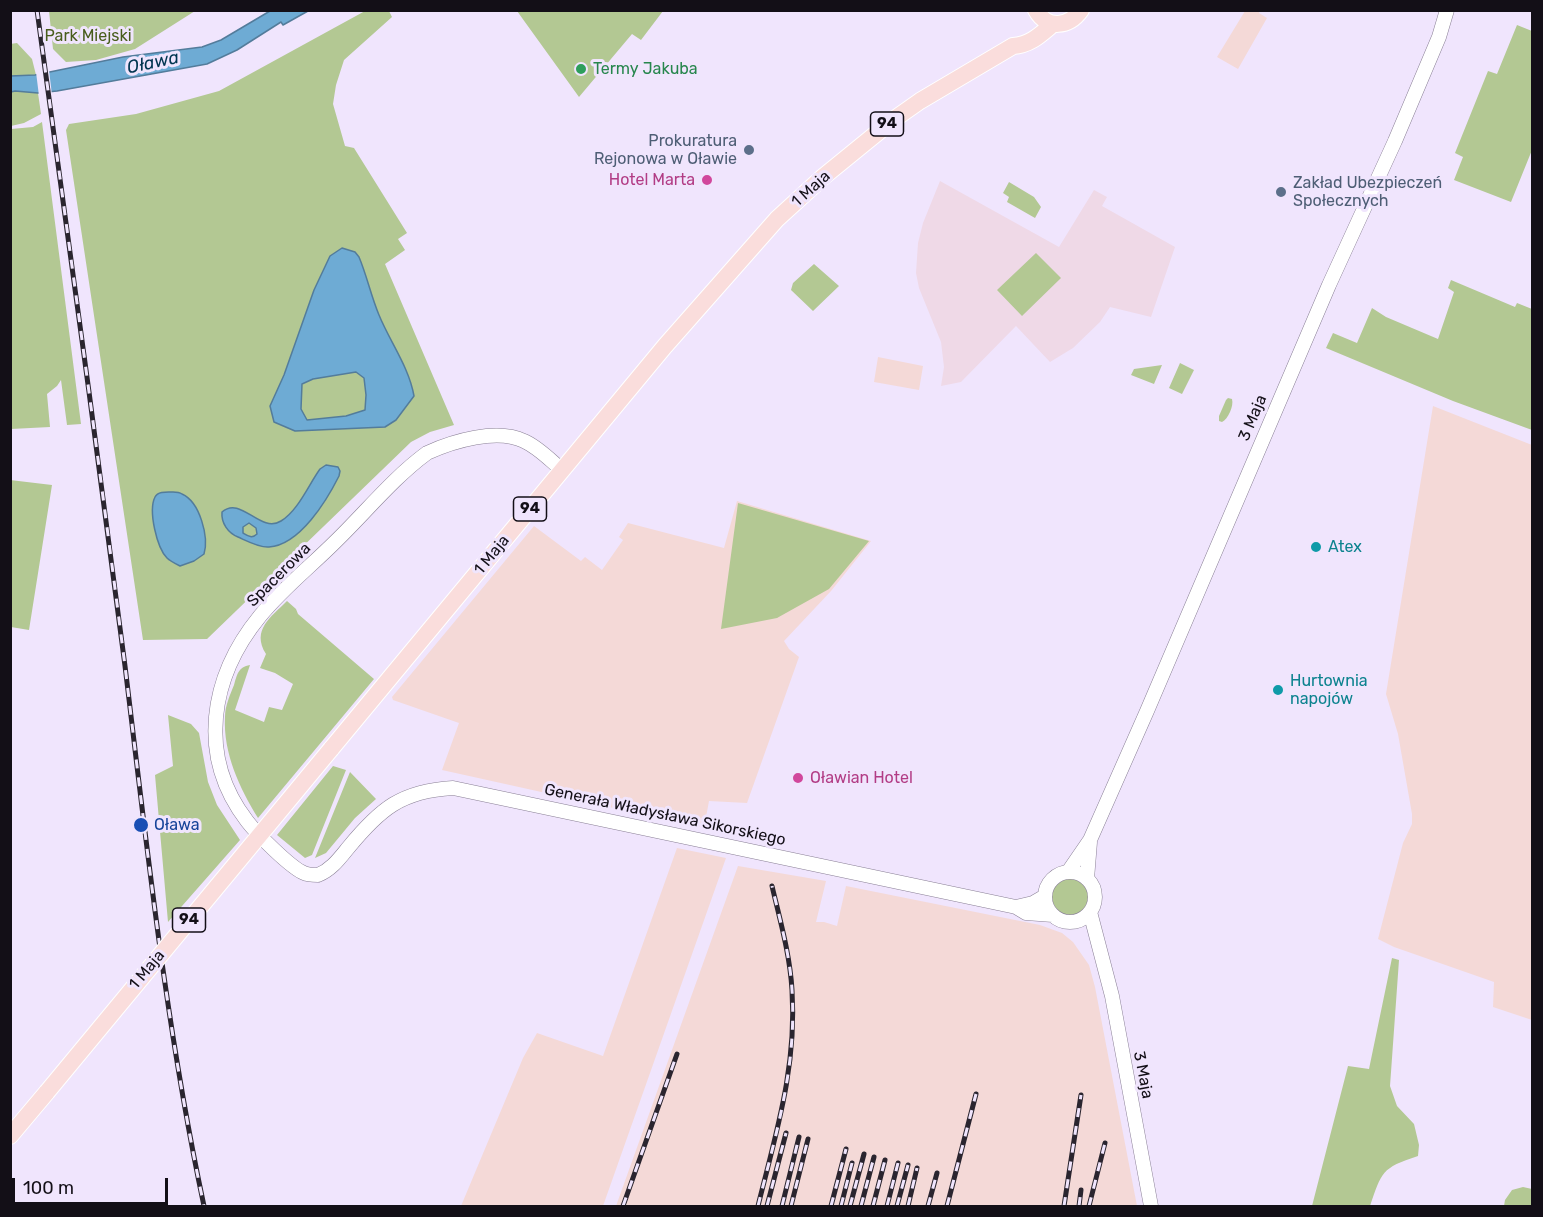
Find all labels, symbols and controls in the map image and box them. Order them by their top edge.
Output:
park label: Park Miejski [44,26,132,46]
water label: Oława [125,47,181,79]
place label: Termy Jakuba [593,59,698,79]
marker: Termy Jakuba [574,62,588,76]
road number: 94 [870,112,904,136]
place label: Prokuratura Rejonowa w Oławie [594,131,737,169]
marker: Prokuratura Rejonowa w Oławie [742,143,756,157]
street label: 1 Maja [788,167,834,211]
place label: Hotel Marta [609,170,695,190]
marker: Hotel Marta [700,173,714,187]
place label: Zakład Ubezpieczeń Społecznych [1293,173,1442,211]
marker: Zakład Ubezpieczeń Społecznych [1274,185,1288,199]
street label: 3 Maja [1235,392,1271,444]
road number: 94 [514,497,546,521]
street label: 1 Maja [470,531,514,579]
place label: Atex [1328,537,1362,557]
street label: Spacerowa [243,539,315,611]
marker: Atex [1309,540,1323,554]
place label: Hurtownia napojów [1290,671,1368,709]
marker: Hurtownia napojów [1271,683,1285,697]
place label: Oławian Hotel [810,768,913,788]
marker: Oławian Hotel [791,771,805,785]
street label: Generała Władysława Sikorskiego [543,780,787,850]
place label: Oława [154,815,199,835]
marker: Oława [132,816,150,834]
road number: 94 [172,908,206,932]
street label: 1 Maja [125,946,169,994]
street label: 3 Maja [1129,1050,1157,1100]
scale bar [15,1166,171,1204]
text: 100 m [23,1177,74,1199]

